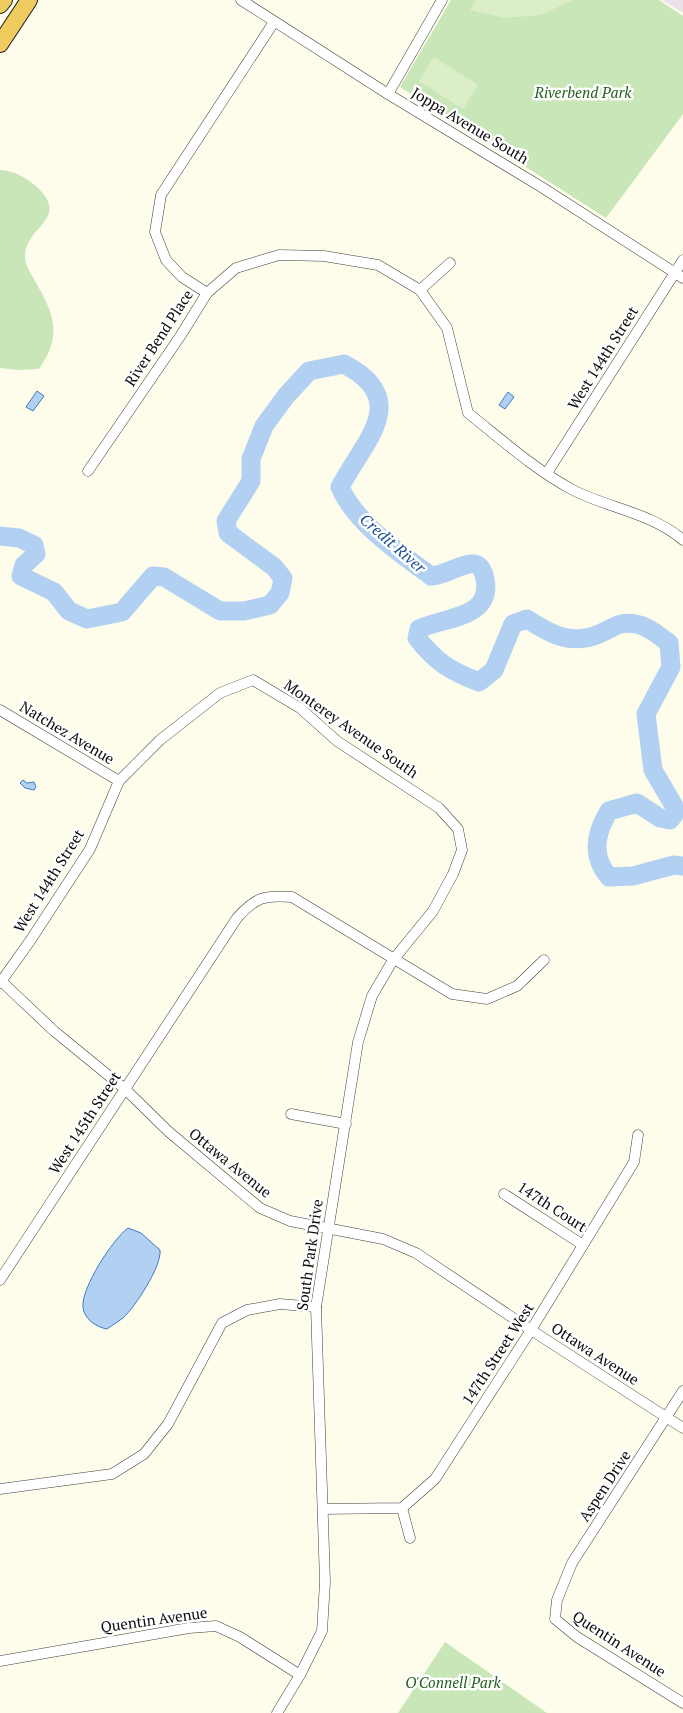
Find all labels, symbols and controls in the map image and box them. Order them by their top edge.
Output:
street label: Joppa Avenue South [408,82,533,168]
park label: Riverbend Park [534,82,632,102]
street label: River Bend Place [119,285,197,390]
street label: West 144th Street [562,302,642,413]
water label: Credit River [355,508,431,578]
street label: Monterey Avenue South [281,674,423,782]
street label: Natchez Avenue [16,696,119,768]
street label: West 144th Street [8,825,88,936]
street label: West 145th Street [44,1067,125,1178]
street label: Ottawa Avenue [185,1123,276,1202]
street label: 147th Court [514,1176,591,1236]
street label: South Park Drive [291,1198,327,1312]
street label: 147th Street West [457,1298,538,1408]
street label: Ottawa Avenue [548,1317,643,1389]
street label: Aspen Drive [574,1446,635,1525]
street label: Quentin Avenue [99,1602,209,1636]
street label: Quentin Avenue [569,1605,670,1681]
park label: O'Connell Park [405,1672,501,1692]

